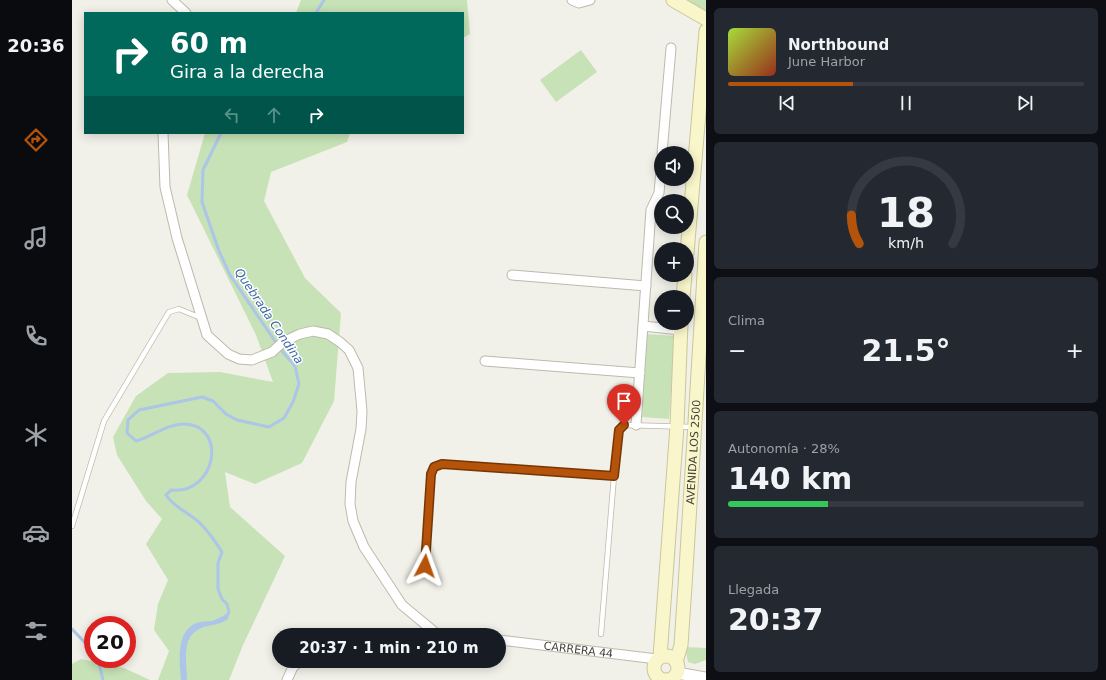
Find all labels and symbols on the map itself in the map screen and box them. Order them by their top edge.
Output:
water label: Quebrada Condina [232,266,306,366]
pin [607,384,641,425]
street label: AVENIDA LOS 2500 [683,399,703,505]
position arrow [404,545,446,587]
speed limit sign: 20 [84,616,136,668]
street label: CARRERA 44 [543,639,614,660]

